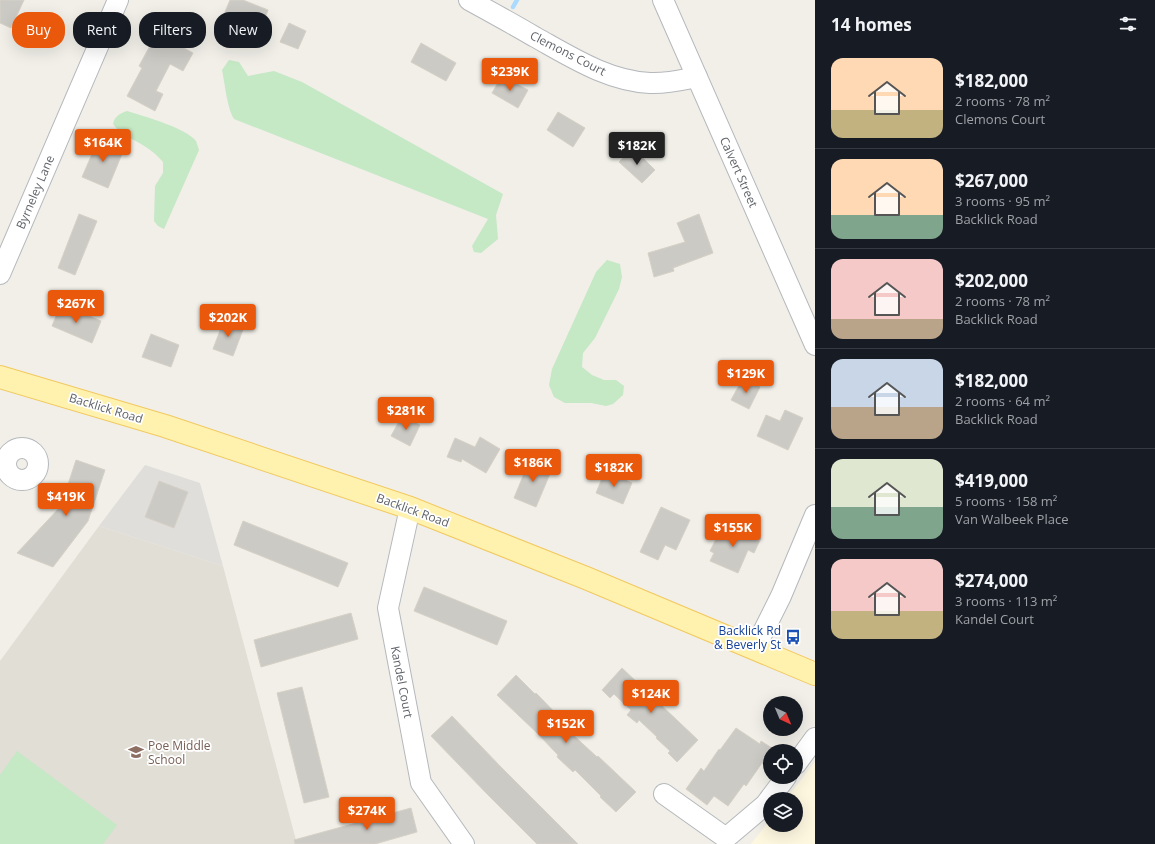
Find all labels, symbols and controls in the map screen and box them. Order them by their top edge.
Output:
chip: Buy [12,12,65,48]
chip: Rent [73,12,131,48]
chip: Filters [139,12,206,48]
chip: New [214,12,272,48]
text: 14 homes [831,13,912,36]
icon: filters [1117,13,1139,35]
street label: Clemons Court [527,27,609,79]
pin: $239K [482,58,538,92]
text: $239K [491,62,529,80]
text: $182,000 [955,69,1028,92]
icon: home [863,74,911,122]
text: 2 rooms · 78 m² [955,92,1050,110]
text: Clemons Court [955,110,1045,128]
pin: $164K [75,129,131,163]
pin: $182K [609,132,665,166]
text: $164K [84,133,122,151]
street label: Calvert Street [716,134,762,210]
text: $182K [618,136,656,154]
street label: Byrneley Lane [12,152,58,232]
text: $267,000 [955,169,1028,192]
icon: home [863,175,911,223]
text: 3 rooms · 95 m² [955,192,1050,210]
text: Backlick Road [955,210,1038,228]
text: $202,000 [955,269,1028,292]
icon: home [863,275,911,323]
pin: $267K [48,290,104,324]
text: 2 rooms · 78 m² [955,292,1050,310]
text: $267K [57,294,95,312]
pin: $202K [200,304,256,338]
text: $202K [209,308,247,326]
text: Backlick Road [955,310,1038,328]
pin: $129K [718,360,774,394]
text: $129K [727,364,765,382]
text: $182,000 [955,369,1028,392]
icon: home [863,375,911,423]
street label: Backlick Road [67,389,145,427]
text: 2 rooms · 64 m² [955,392,1050,410]
pin: $281K [378,397,434,431]
text: $281K [387,401,425,419]
text: Backlick Road [955,410,1038,428]
pin: $186K [505,449,561,483]
text: $186K [514,453,552,471]
pin: $182K [586,454,642,488]
text: $182K [595,458,633,476]
text: $419,000 [955,469,1028,492]
icon: home [863,475,911,523]
pin: $419K [38,483,94,517]
text: $419K [47,487,85,505]
street label: Backlick Road [374,489,452,531]
text: 5 rooms · 158 m² [955,492,1057,510]
text: Van Walbeek Place [955,510,1068,528]
pin: $155K [705,514,761,548]
text: $155K [714,518,752,536]
text: $274,000 [955,569,1028,592]
icon: home [863,575,911,623]
text: 3 rooms · 113 m² [955,592,1057,610]
text: Kandel Court [955,610,1034,628]
place label: Backlick Rd & Beverly St [714,622,781,653]
bus stop icon: Backlick Rd & Beverly St [784,628,802,646]
street label: Kandel Court [387,645,417,719]
pin: $124K [623,680,679,714]
text: $124K [632,684,670,702]
north arrow [763,696,803,736]
map controls [763,696,803,832]
pin: $152K [538,710,594,744]
text: $152K [547,714,585,732]
place label: Poe Middle School [148,737,211,768]
school or university icon: Poe Middle School [127,743,145,761]
button: locate [763,744,803,784]
button: layers [763,792,803,832]
pin: $274K [339,797,395,831]
text: $274K [348,801,386,819]

